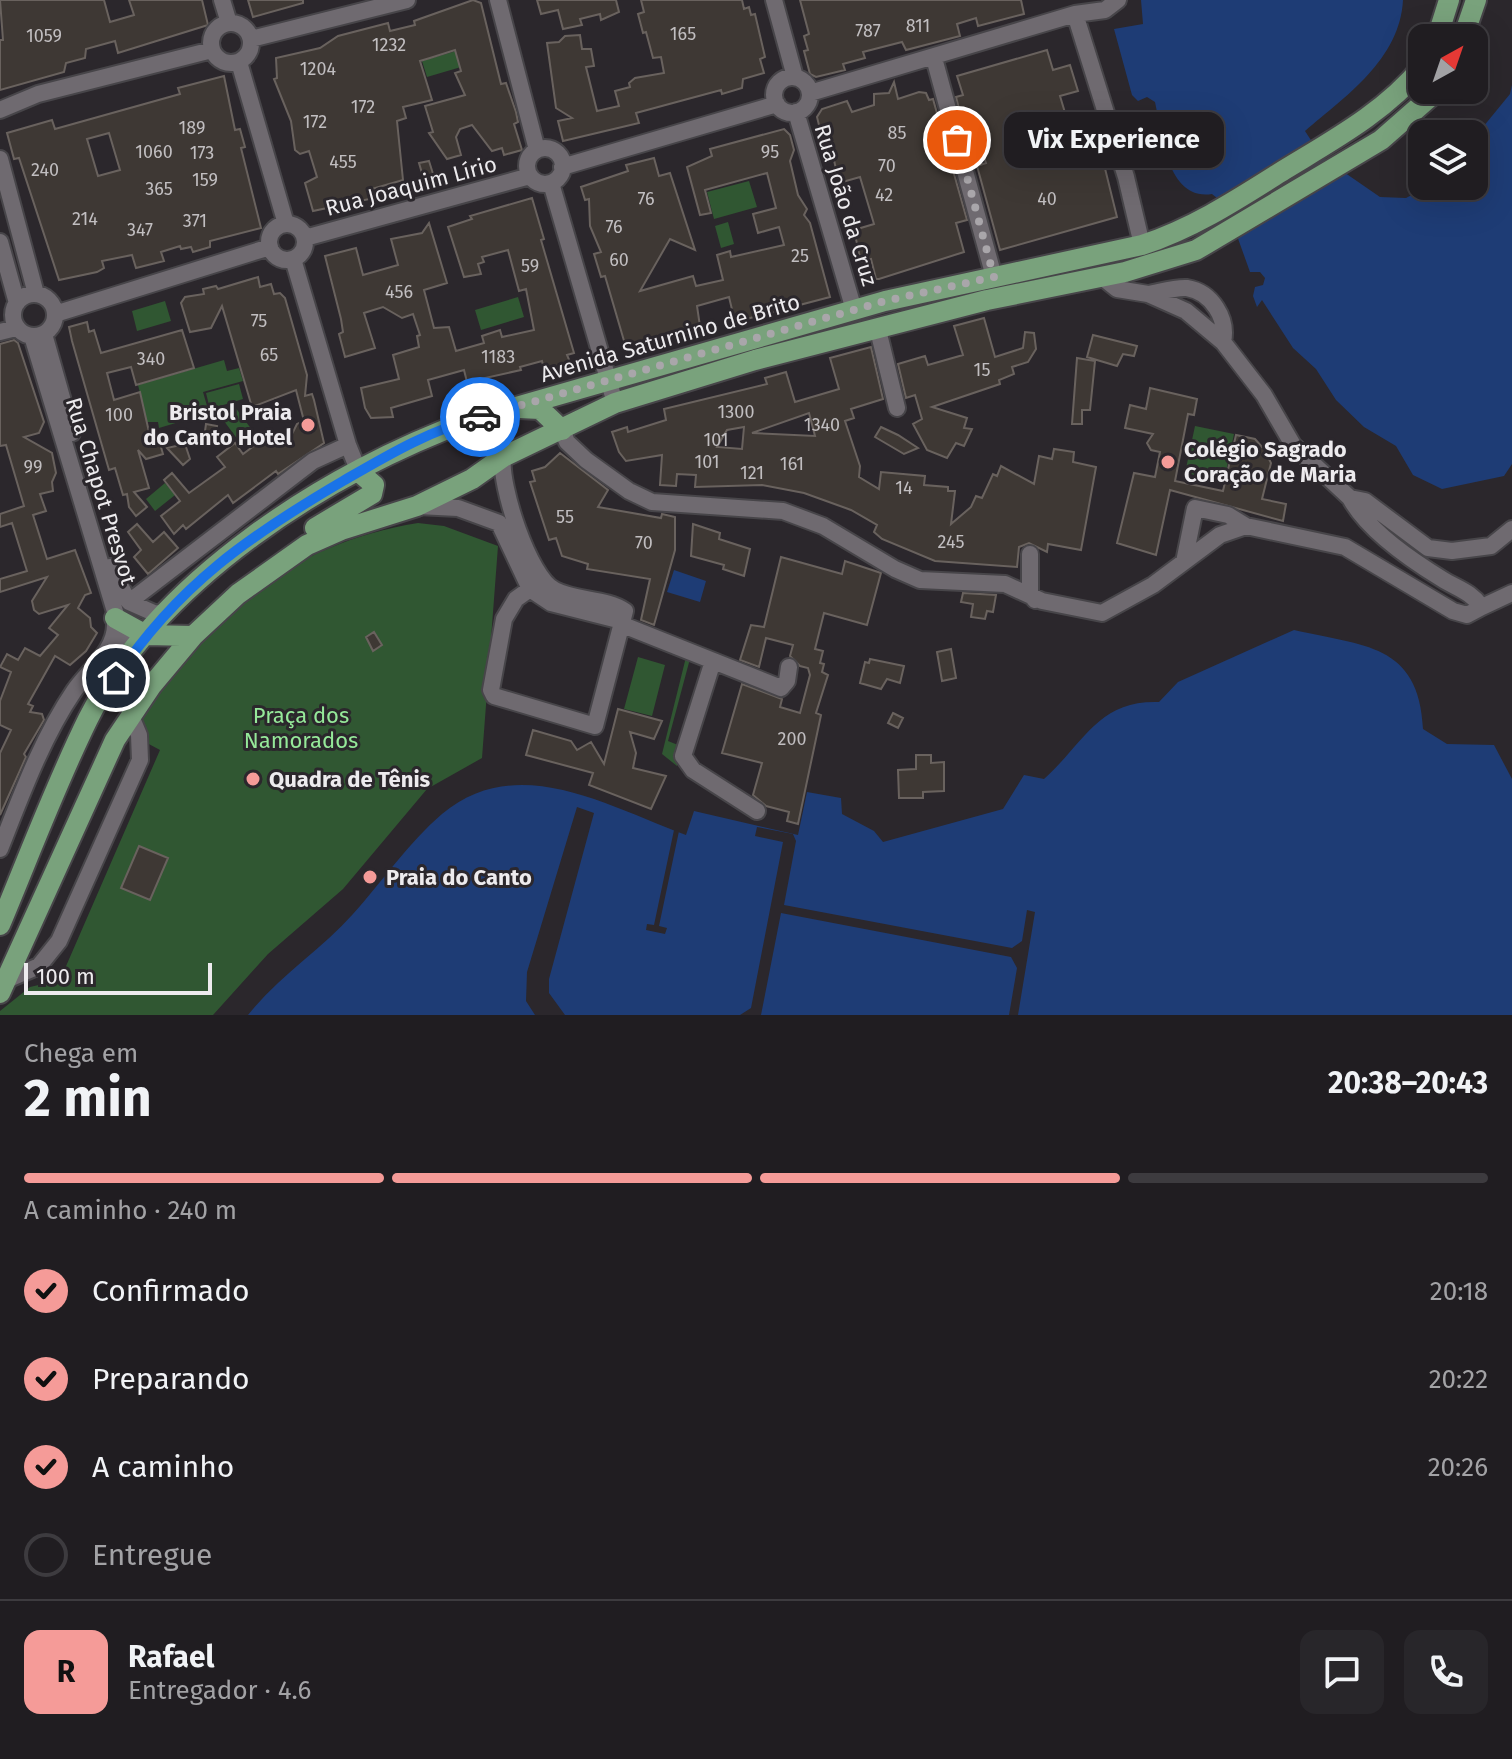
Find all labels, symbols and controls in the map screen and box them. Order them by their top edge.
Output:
house number: 811 [906,15,930,37]
house number: 787 [855,20,881,42]
house number: 165 [670,23,696,45]
north arrow [1408,24,1488,104]
map controls [1408,24,1488,200]
house number: 1059 [26,25,62,47]
house number: 1232 [372,34,406,56]
house number: 1204 [300,58,337,80]
house number: 172 [351,96,375,118]
pin [923,106,991,174]
house number: 172 [303,111,327,133]
callout: Vix Experience [1005,112,1225,168]
house number: 189 [179,117,205,139]
icon: bag [935,118,979,162]
button: layers [1408,120,1488,200]
street label: Rua João da Cruz [809,121,883,289]
house number: 85 [888,122,906,144]
text: Vix Experience [1028,124,1200,155]
house number: 1060 [135,141,173,163]
house number: 95 [761,141,779,163]
house number: 173 [190,142,214,164]
street label: Rua Joaquim Lírio [322,150,500,222]
house number: 455 [329,151,357,173]
house number: 70 [878,155,896,177]
house number: 240 [31,159,59,181]
house number: 159 [192,169,218,191]
house number: 365 [145,178,173,200]
house number: 42 [875,184,893,206]
house number: 76 [637,188,655,210]
house number: 40 [1037,188,1057,210]
house number: 214 [72,208,98,230]
house number: 371 [183,210,207,232]
house number: 76 [605,216,623,238]
house number: 347 [127,219,153,241]
house number: 25 [791,245,809,267]
house number: 60 [609,249,629,271]
house number: 59 [521,255,539,277]
house number: 456 [385,281,413,303]
street label: Avenida Saturnino de Brito [537,288,803,388]
house number: 75 [251,310,267,332]
house number: 65 [260,344,278,366]
house number: 1183 [481,346,515,368]
house number: 340 [137,348,165,370]
house number: 15 [974,359,990,381]
courier [440,377,520,457]
street label: Rua Chapot Presvot [60,394,142,588]
icon: car [458,395,502,439]
place label: Bristol Praia do Canto Hotel [143,399,292,451]
house number: 1300 [718,401,754,423]
house number: 100 [105,404,133,426]
house number: 1340 [804,414,840,436]
marker: Bristol Praia do Canto Hotel [299,416,317,434]
house number: 101 [703,429,729,451]
place label: Colégio Sagrado Coração de Maria [1184,436,1357,488]
house number: 101 [694,451,720,473]
house number: 161 [780,453,804,475]
marker: Colégio Sagrado Coração de Maria [1159,453,1177,471]
house number: 99 [24,456,42,478]
house number: 121 [740,462,764,484]
house number: 14 [895,477,913,499]
house number: 55 [556,506,574,528]
house number: 245 [938,531,964,553]
house number: 70 [635,532,653,554]
pin [82,644,150,712]
icon: home [94,656,138,700]
park label: Praça dos Namorados [244,702,358,754]
house number: 200 [778,728,807,750]
place label: Quadra de Tênis [269,766,431,793]
marker: Quadra de Tênis [244,770,262,788]
place label: Praia do Canto [386,864,532,891]
marker: Praia do Canto [361,868,379,886]
scale bar [24,959,212,995]
text: 100 m [36,963,95,990]
text: Chega em [24,1038,138,1069]
text: 20:38–20:43 [1328,1065,1488,1101]
text: 2 min [24,1067,152,1130]
text: A caminho · 240 m [24,1195,237,1226]
icon: check [24,1269,68,1313]
text: Confirmado [92,1273,250,1309]
text: 20:18 [1430,1276,1488,1307]
icon: check [24,1357,68,1401]
text: Preparando [92,1361,250,1397]
text: 20:22 [1429,1364,1488,1395]
icon: check [24,1445,68,1489]
text: A caminho [92,1449,234,1485]
text: 20:26 [1428,1452,1488,1483]
text: Entregue [92,1537,212,1573]
button: chat [1300,1630,1384,1714]
button: phone [1404,1630,1488,1714]
text: Rafael [128,1639,215,1675]
text: R [57,1654,75,1690]
text: Entregador · 4.6 [128,1675,311,1706]

